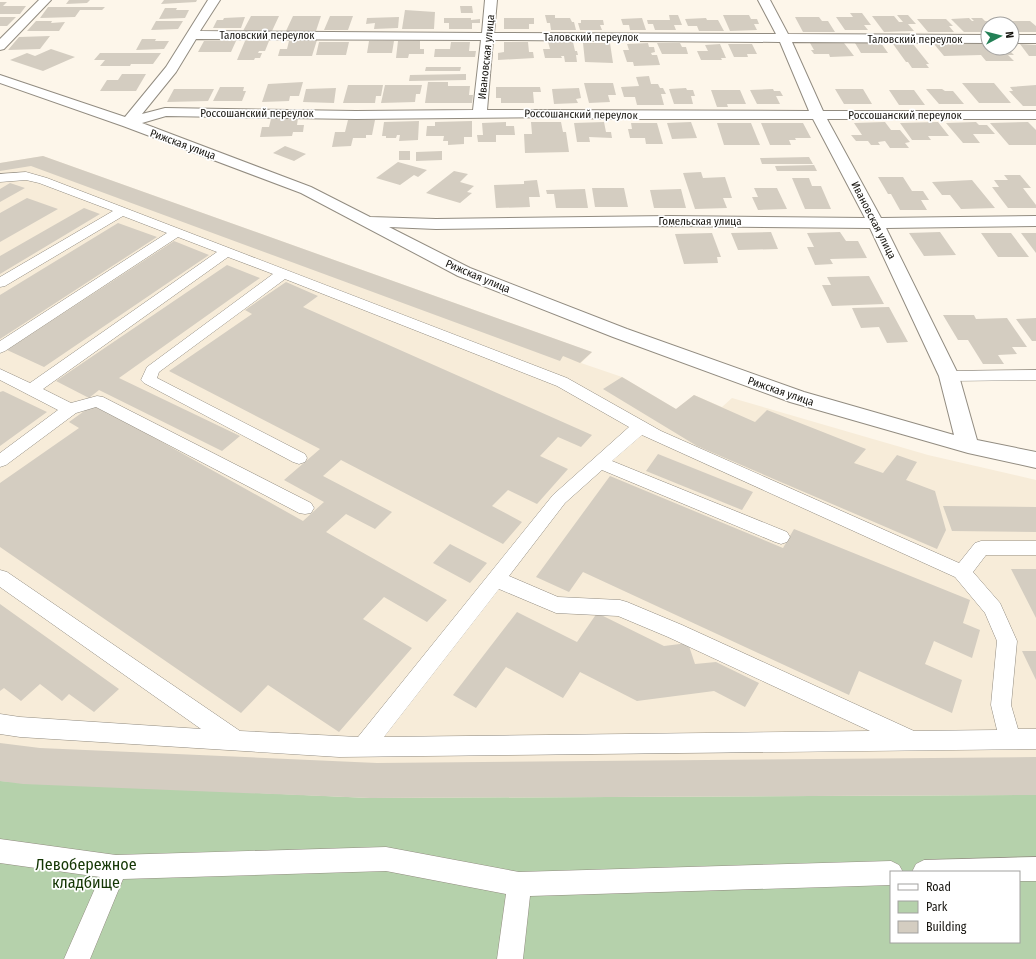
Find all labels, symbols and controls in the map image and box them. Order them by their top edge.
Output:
street label: Ивановская улица [476,14,497,100]
north arrow [980,16,1020,56]
street label: Таловский переулок [219,29,315,42]
street label: Таловский переулок [543,31,639,44]
text: N [1003,31,1016,39]
street label: Таловский переулок [867,33,963,46]
street label: Россошанский переулок [200,107,314,120]
street label: Россошанский переулок [524,107,639,122]
street label: Россошанский переулок [848,109,962,122]
street label: Рижская улица [148,127,218,162]
street label: Ивановская улица [848,179,899,261]
street label: Гомельская улица [658,215,742,228]
street label: Рижская улица [443,257,512,296]
street label: Рижская улица [746,374,816,409]
park label: Левобережное кладбище [35,855,137,892]
legend [890,871,1020,943]
text: Road [926,880,951,894]
text: Park [926,900,948,914]
text: Building [926,920,967,934]

